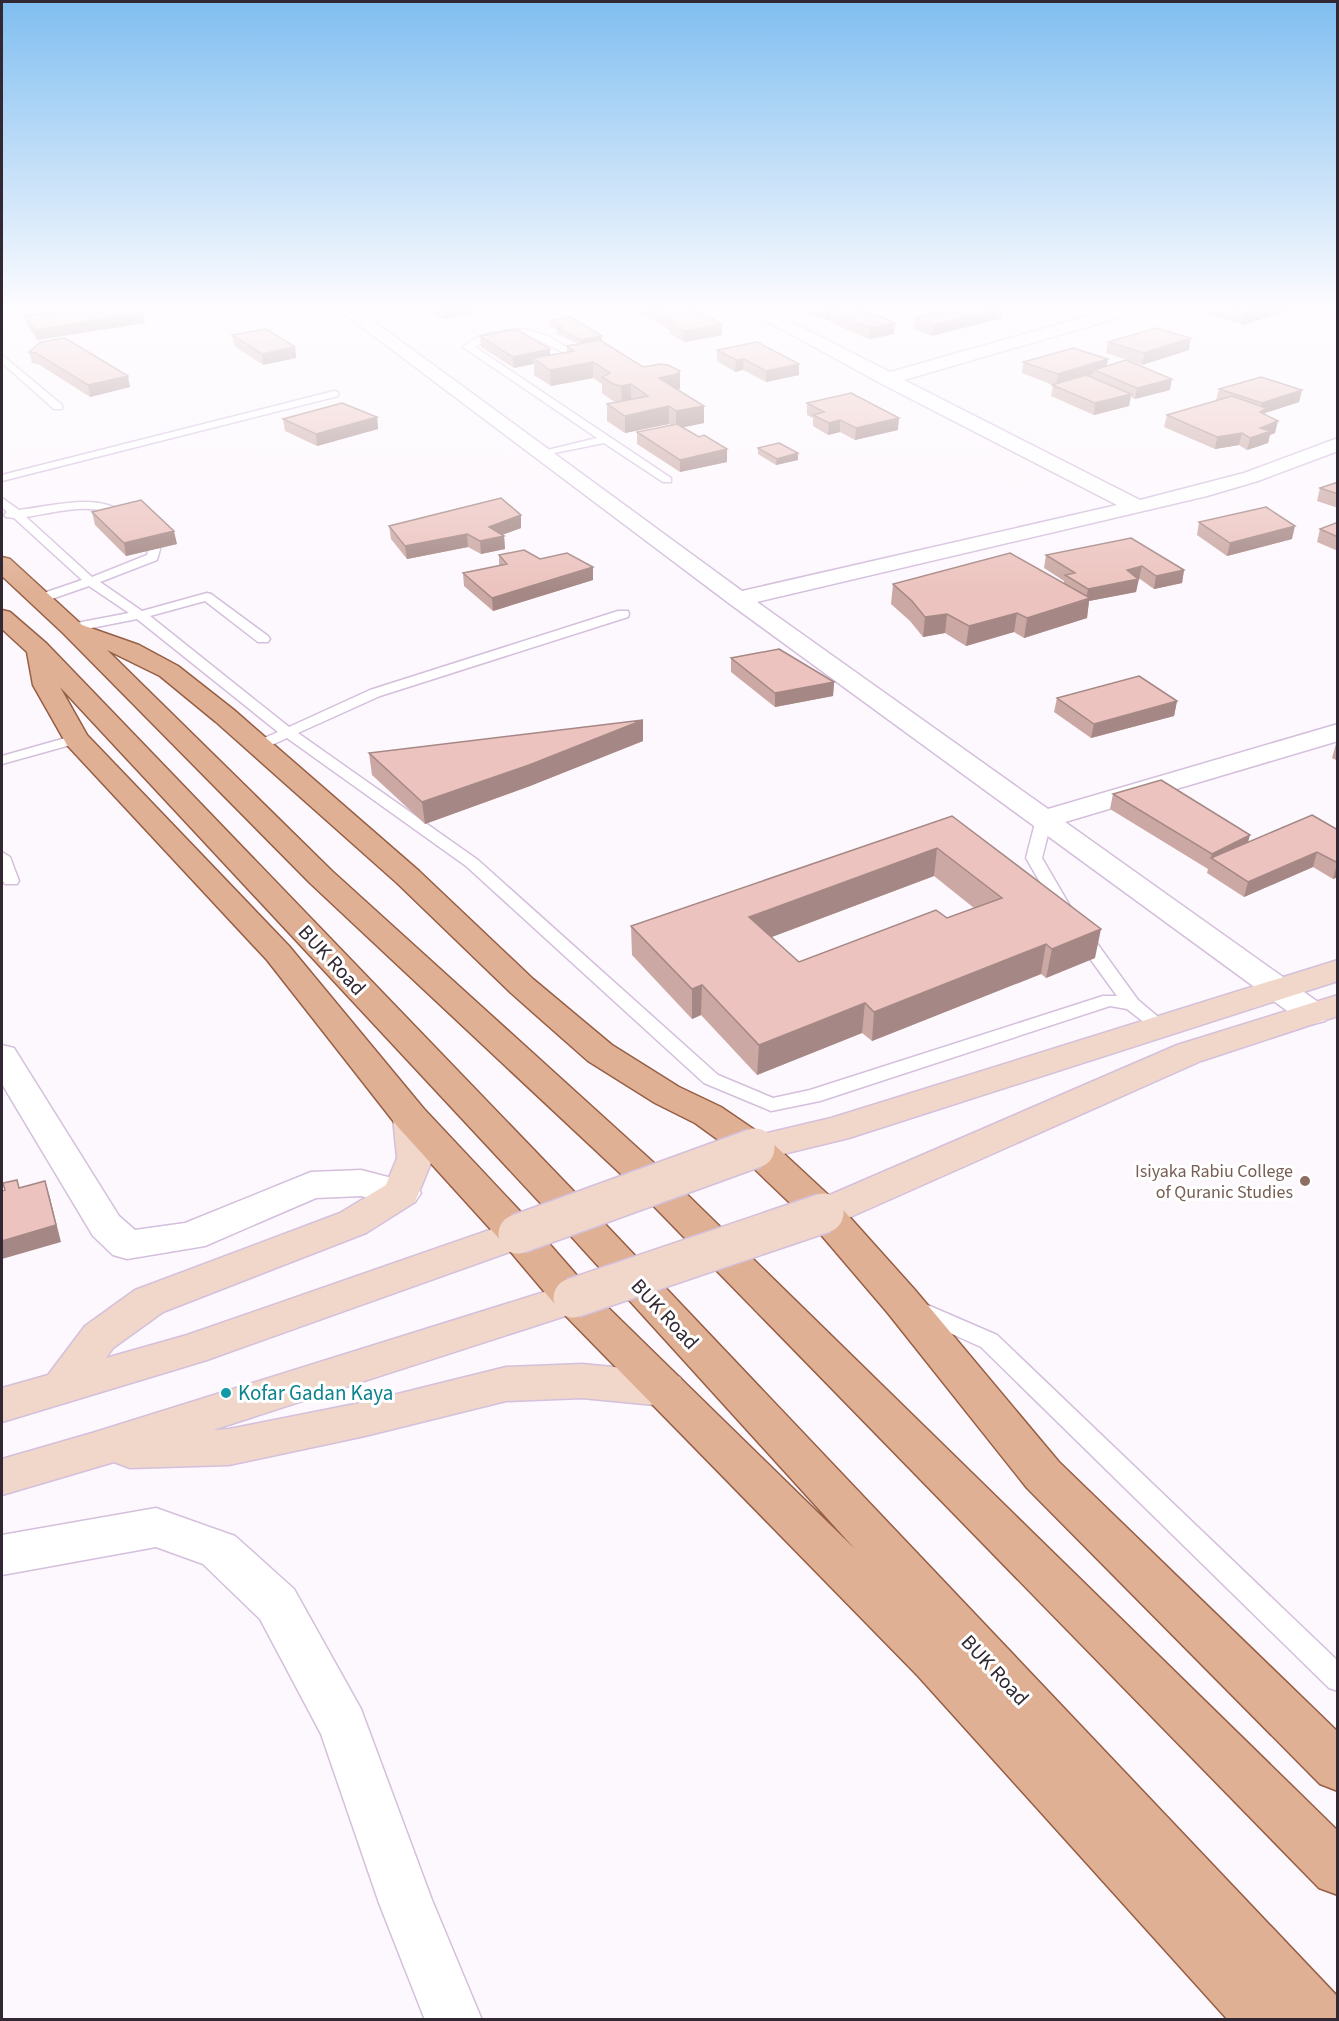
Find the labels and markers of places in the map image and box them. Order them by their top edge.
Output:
place label: Isiyaka Rabiu College of Quranic Studies [1135,1159,1293,1205]
marker: Isiyaka Rabiu College of Quranic Studies [1298,1174,1312,1188]
place label: Kofar Gadan Kaya [238,1378,393,1408]
marker: Kofar Gadan Kaya [219,1386,233,1400]

